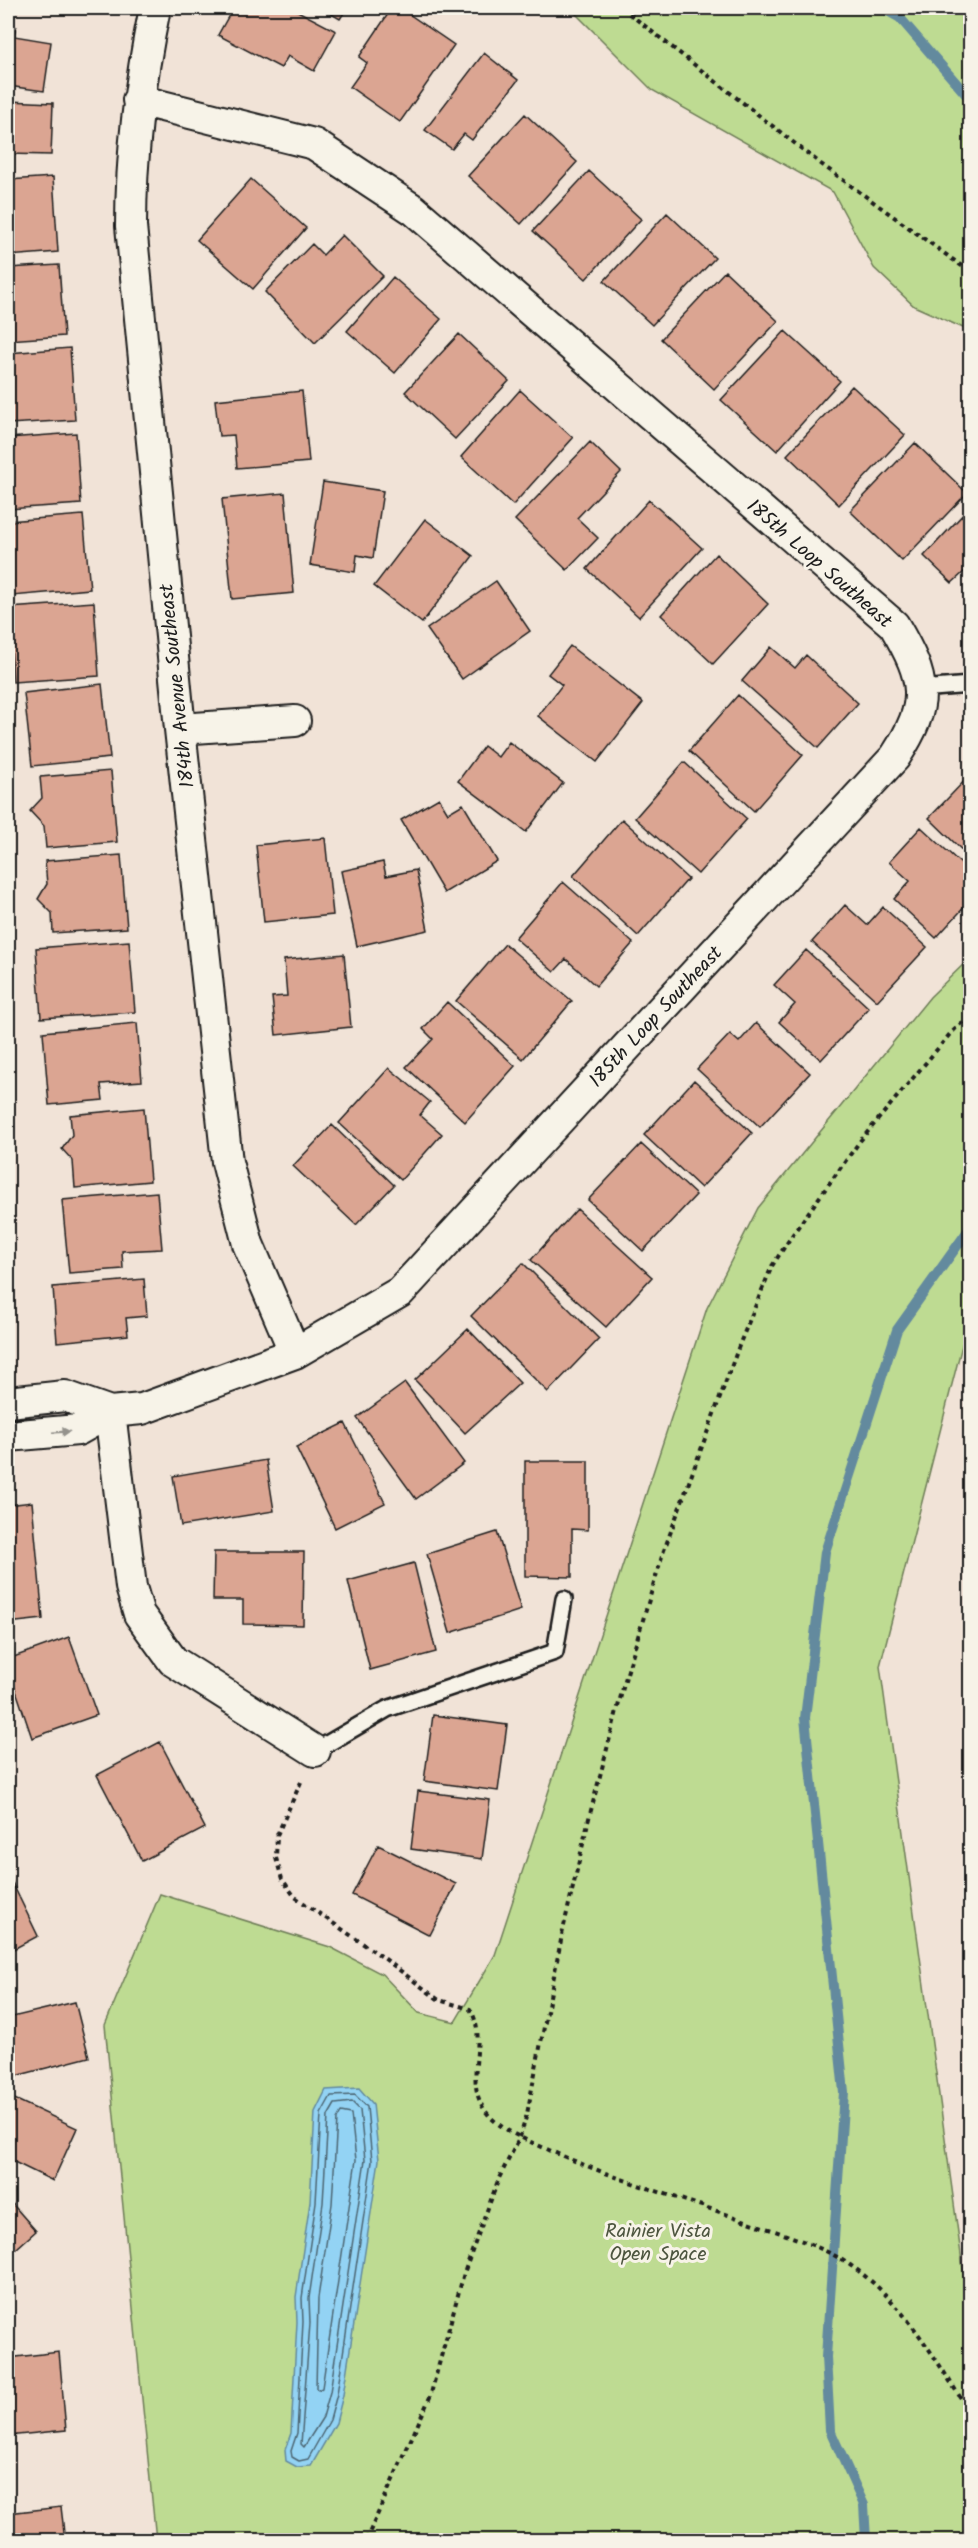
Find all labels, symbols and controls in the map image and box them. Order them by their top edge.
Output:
street label: 185th Loop Southeast [739,492,899,637]
street label: 184th Avenue Southeast [151,582,205,789]
street label: 185th Loop Southeast [582,939,731,1096]
one-way arrow [52,1427,71,1436]
park label: Rainier Vista Open Space [605,2216,711,2271]

